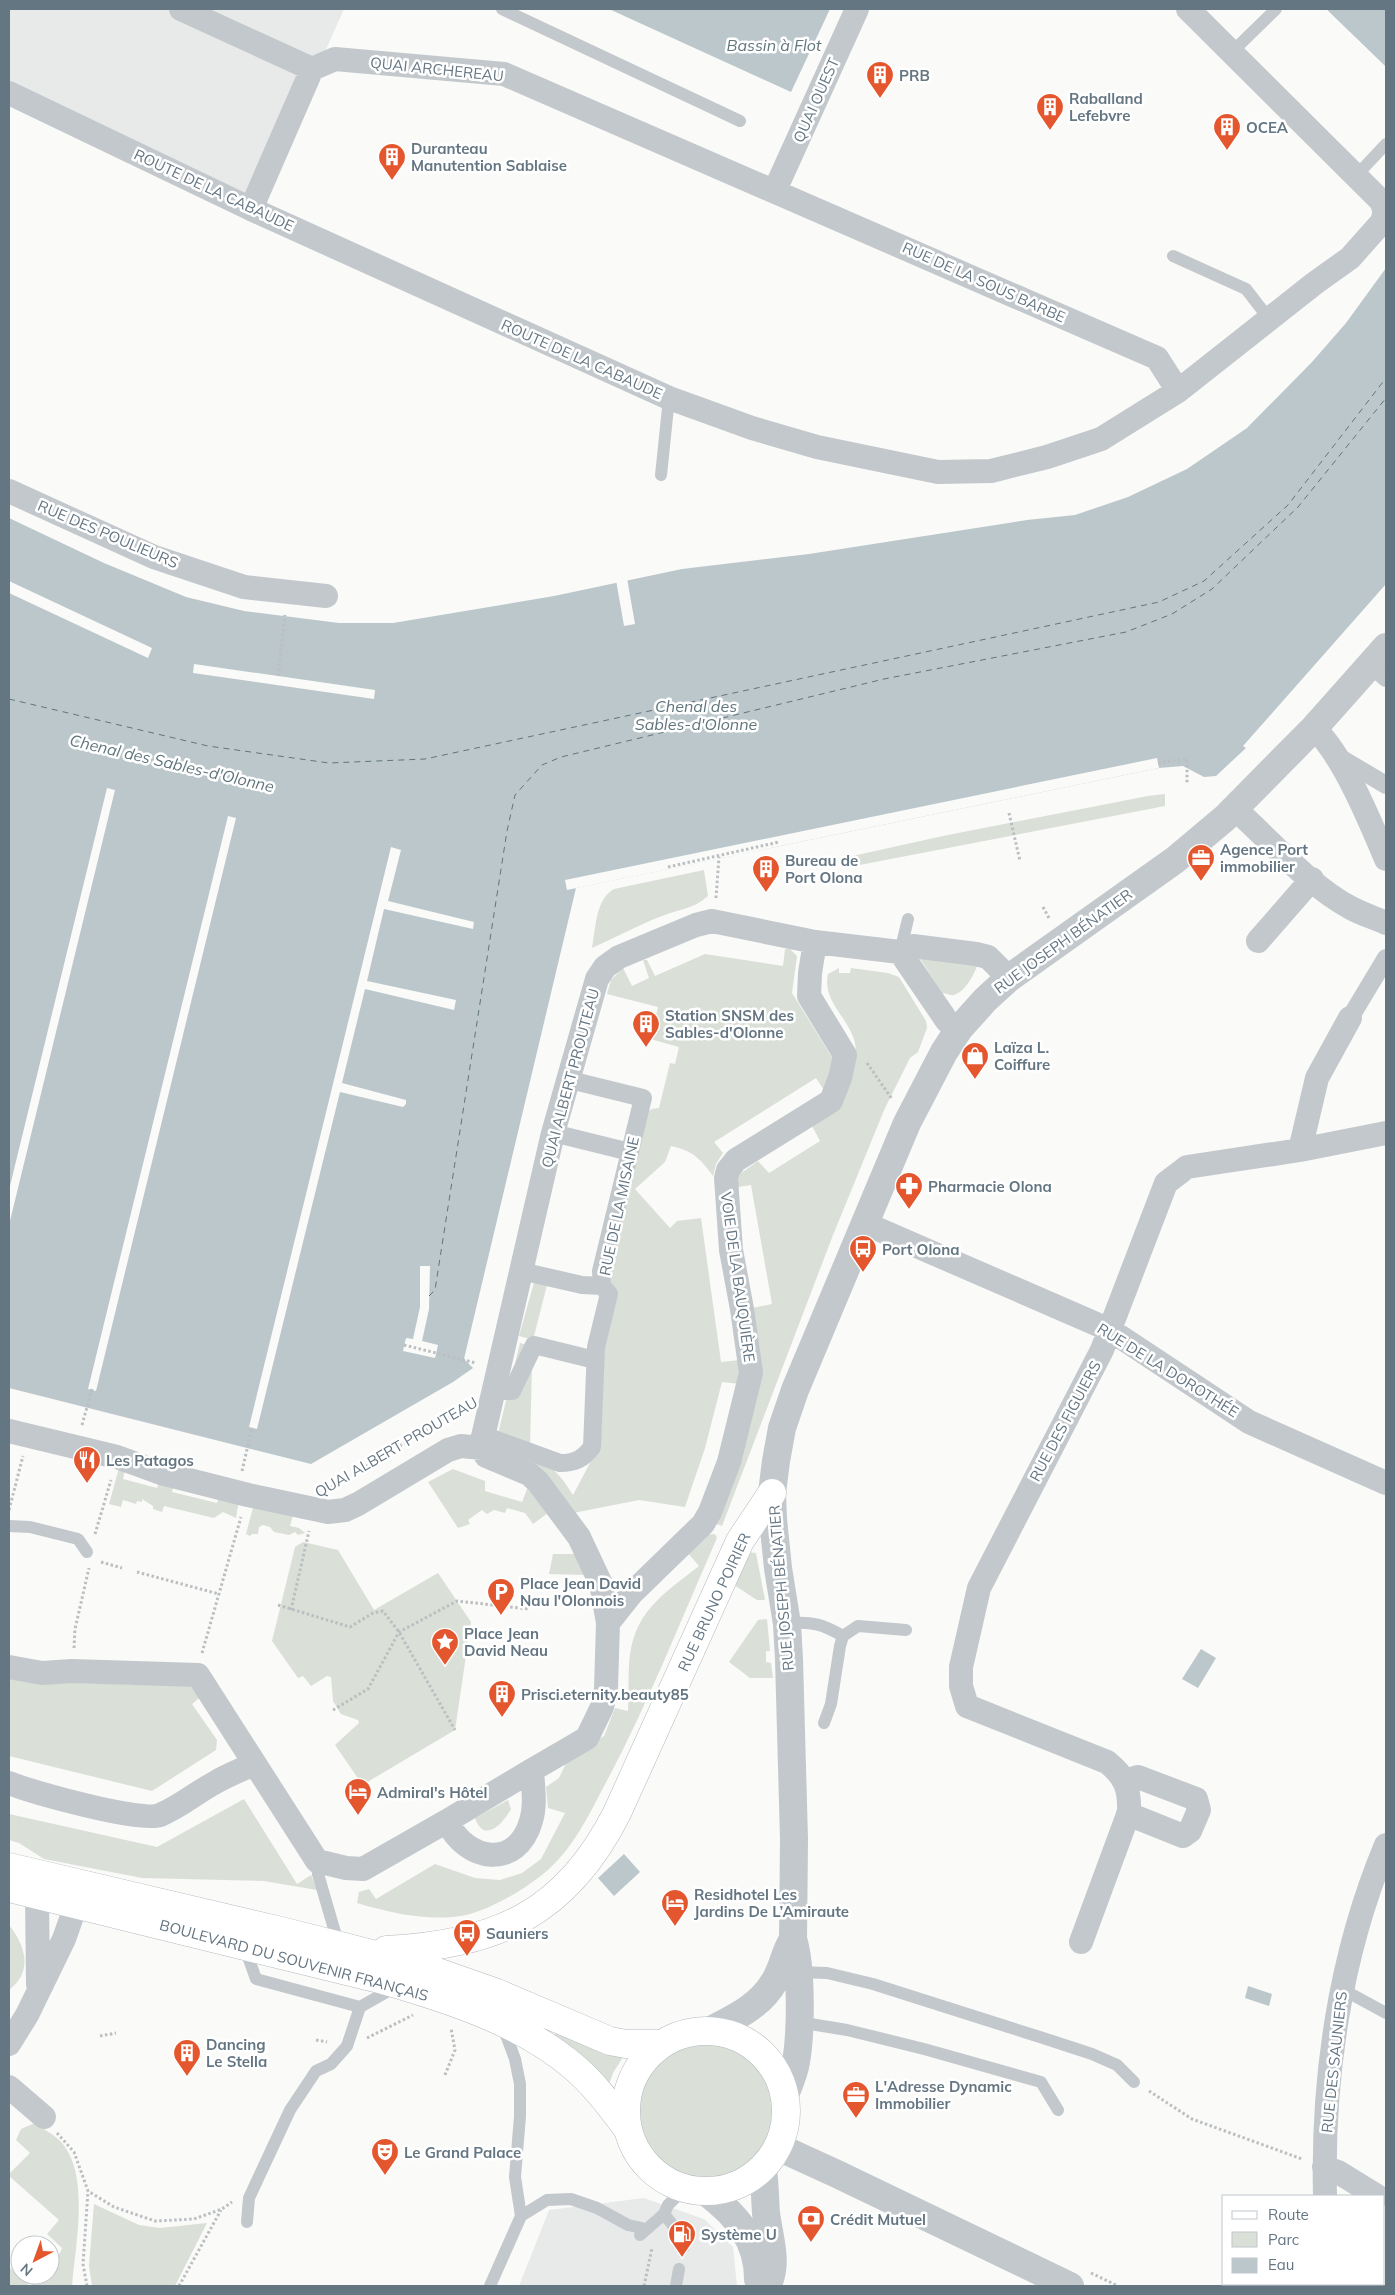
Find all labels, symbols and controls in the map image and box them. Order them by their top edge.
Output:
water label: Bassin à Flot [727,35,822,55]
street label: QUAI ARCHEREAU [369,53,505,85]
street label: QUAI OUEST [789,55,843,145]
building icon: PRB [865,60,895,99]
place label: PRB [899,66,930,85]
place label: Raballand Lefebvre [1069,89,1143,125]
building icon: Raballand Lefebvre [1035,92,1065,131]
building icon: OCEA [1212,112,1242,151]
place label: OCEA [1246,118,1289,137]
place label: Duranteau Manutention Sablaise [411,139,567,175]
building icon: Duranteau Manutention Sablaise [377,142,407,181]
street label: ROUTE DE LA CABAUDE [131,145,297,236]
street label: RUE DE LA SOUS BARBE [900,237,1069,327]
street label: ROUTE DE LA CABAUDE [498,315,666,403]
street label: RUE DES POULIEURS [35,496,181,572]
water label: Chenal des Sables-d'Olonne [635,696,758,734]
water label: Chenal des Sables-d'Olonne [68,730,276,796]
place label: Agence Port immobilier [1220,840,1308,876]
office icon: Agence Port immobilier [1186,843,1216,882]
place label: Bureau de Port Olona [785,851,863,887]
building icon: Bureau de Port Olona [751,854,781,893]
street label: RUE JOSEPH BÉNATIER [990,884,1136,998]
street label: QUAI ALBERT PROUTEAU [537,986,603,1170]
place label: Station SNSM des Sables-d'Olonne [665,1006,794,1042]
building icon: Station SNSM des Sables-d'Olonne [631,1009,661,1048]
place label: Laïza L. Coiffure [994,1038,1050,1074]
shop icon: Laïza L. Coiffure [960,1041,990,1080]
street label: RUE DE LA MISAINE [595,1134,643,1277]
pharmacy icon: Pharmacie Olona [894,1171,924,1210]
place label: Pharmacie Olona [928,1177,1052,1196]
street label: VOIE DE LA BAUQUIÈRE [717,1191,759,1363]
bus stop icon: Port Olona [848,1234,878,1273]
place label: Port Olona [882,1240,960,1259]
street label: RUE DE LA DOROTHÉE [1094,1319,1242,1421]
street label: RUE DES FIGUIERS [1025,1357,1105,1485]
street label: QUAI ALBERT PROUTEAU [311,1393,481,1501]
restaurant icon: Les Patagos [72,1445,102,1484]
place label: Les Patagos [106,1451,194,1470]
street label: RUE JOSEPH BÉNATIER [764,1504,798,1672]
street label: RUE BRUNO POIRIER [674,1530,754,1674]
place label: Place Jean David Nau l'Olonnois [520,1574,641,1610]
parking icon: Place Jean David Nau l'Olonnois [486,1577,516,1616]
place label: Place Jean David Neau [464,1624,548,1660]
place icon: Place Jean David Neau [430,1627,460,1666]
building icon: Prisci.eternity.beauty85 [487,1679,517,1718]
place label: Prisci.eternity.beauty85 [521,1685,689,1704]
hotel icon: Admiral's Hôtel [343,1777,373,1816]
place label: Admiral's Hôtel [377,1783,487,1802]
place label: Residhotel Les Jardins De L’Amiraute [694,1885,849,1921]
hotel icon: Residhotel Les Jardins De L’Amiraute [660,1888,690,1927]
street label: BOULEVARD DU SOUVENIR FRANÇAIS [157,1915,431,2005]
bus stop icon: Sauniers [452,1918,482,1957]
place label: Sauniers [486,1924,548,1943]
street label: RUE DES SAUNIERS [1317,1990,1351,2134]
place label: Dancing Le Stella [206,2035,267,2071]
building icon: Dancing Le Stella [172,2038,202,2077]
place label: L'Adresse Dynamic Immobilier [875,2077,1012,2113]
office icon: L'Adresse Dynamic Immobilier [841,2080,871,2119]
theatre icon: Le Grand Palace [370,2137,400,2176]
place label: Le Grand Palace [404,2143,521,2162]
legend [1222,2195,1385,2285]
bank icon: Crédit Mutuel [796,2204,826,2243]
text: Route [1268,2205,1309,2224]
place label: Crédit Mutuel [830,2210,926,2229]
fuel station icon: Système U [667,2219,697,2258]
place label: Système U [701,2225,777,2244]
text: Parc [1268,2230,1299,2249]
north arrow [10,2235,60,2285]
text: Eau [1268,2255,1294,2274]
text: N [17,2260,36,2280]

